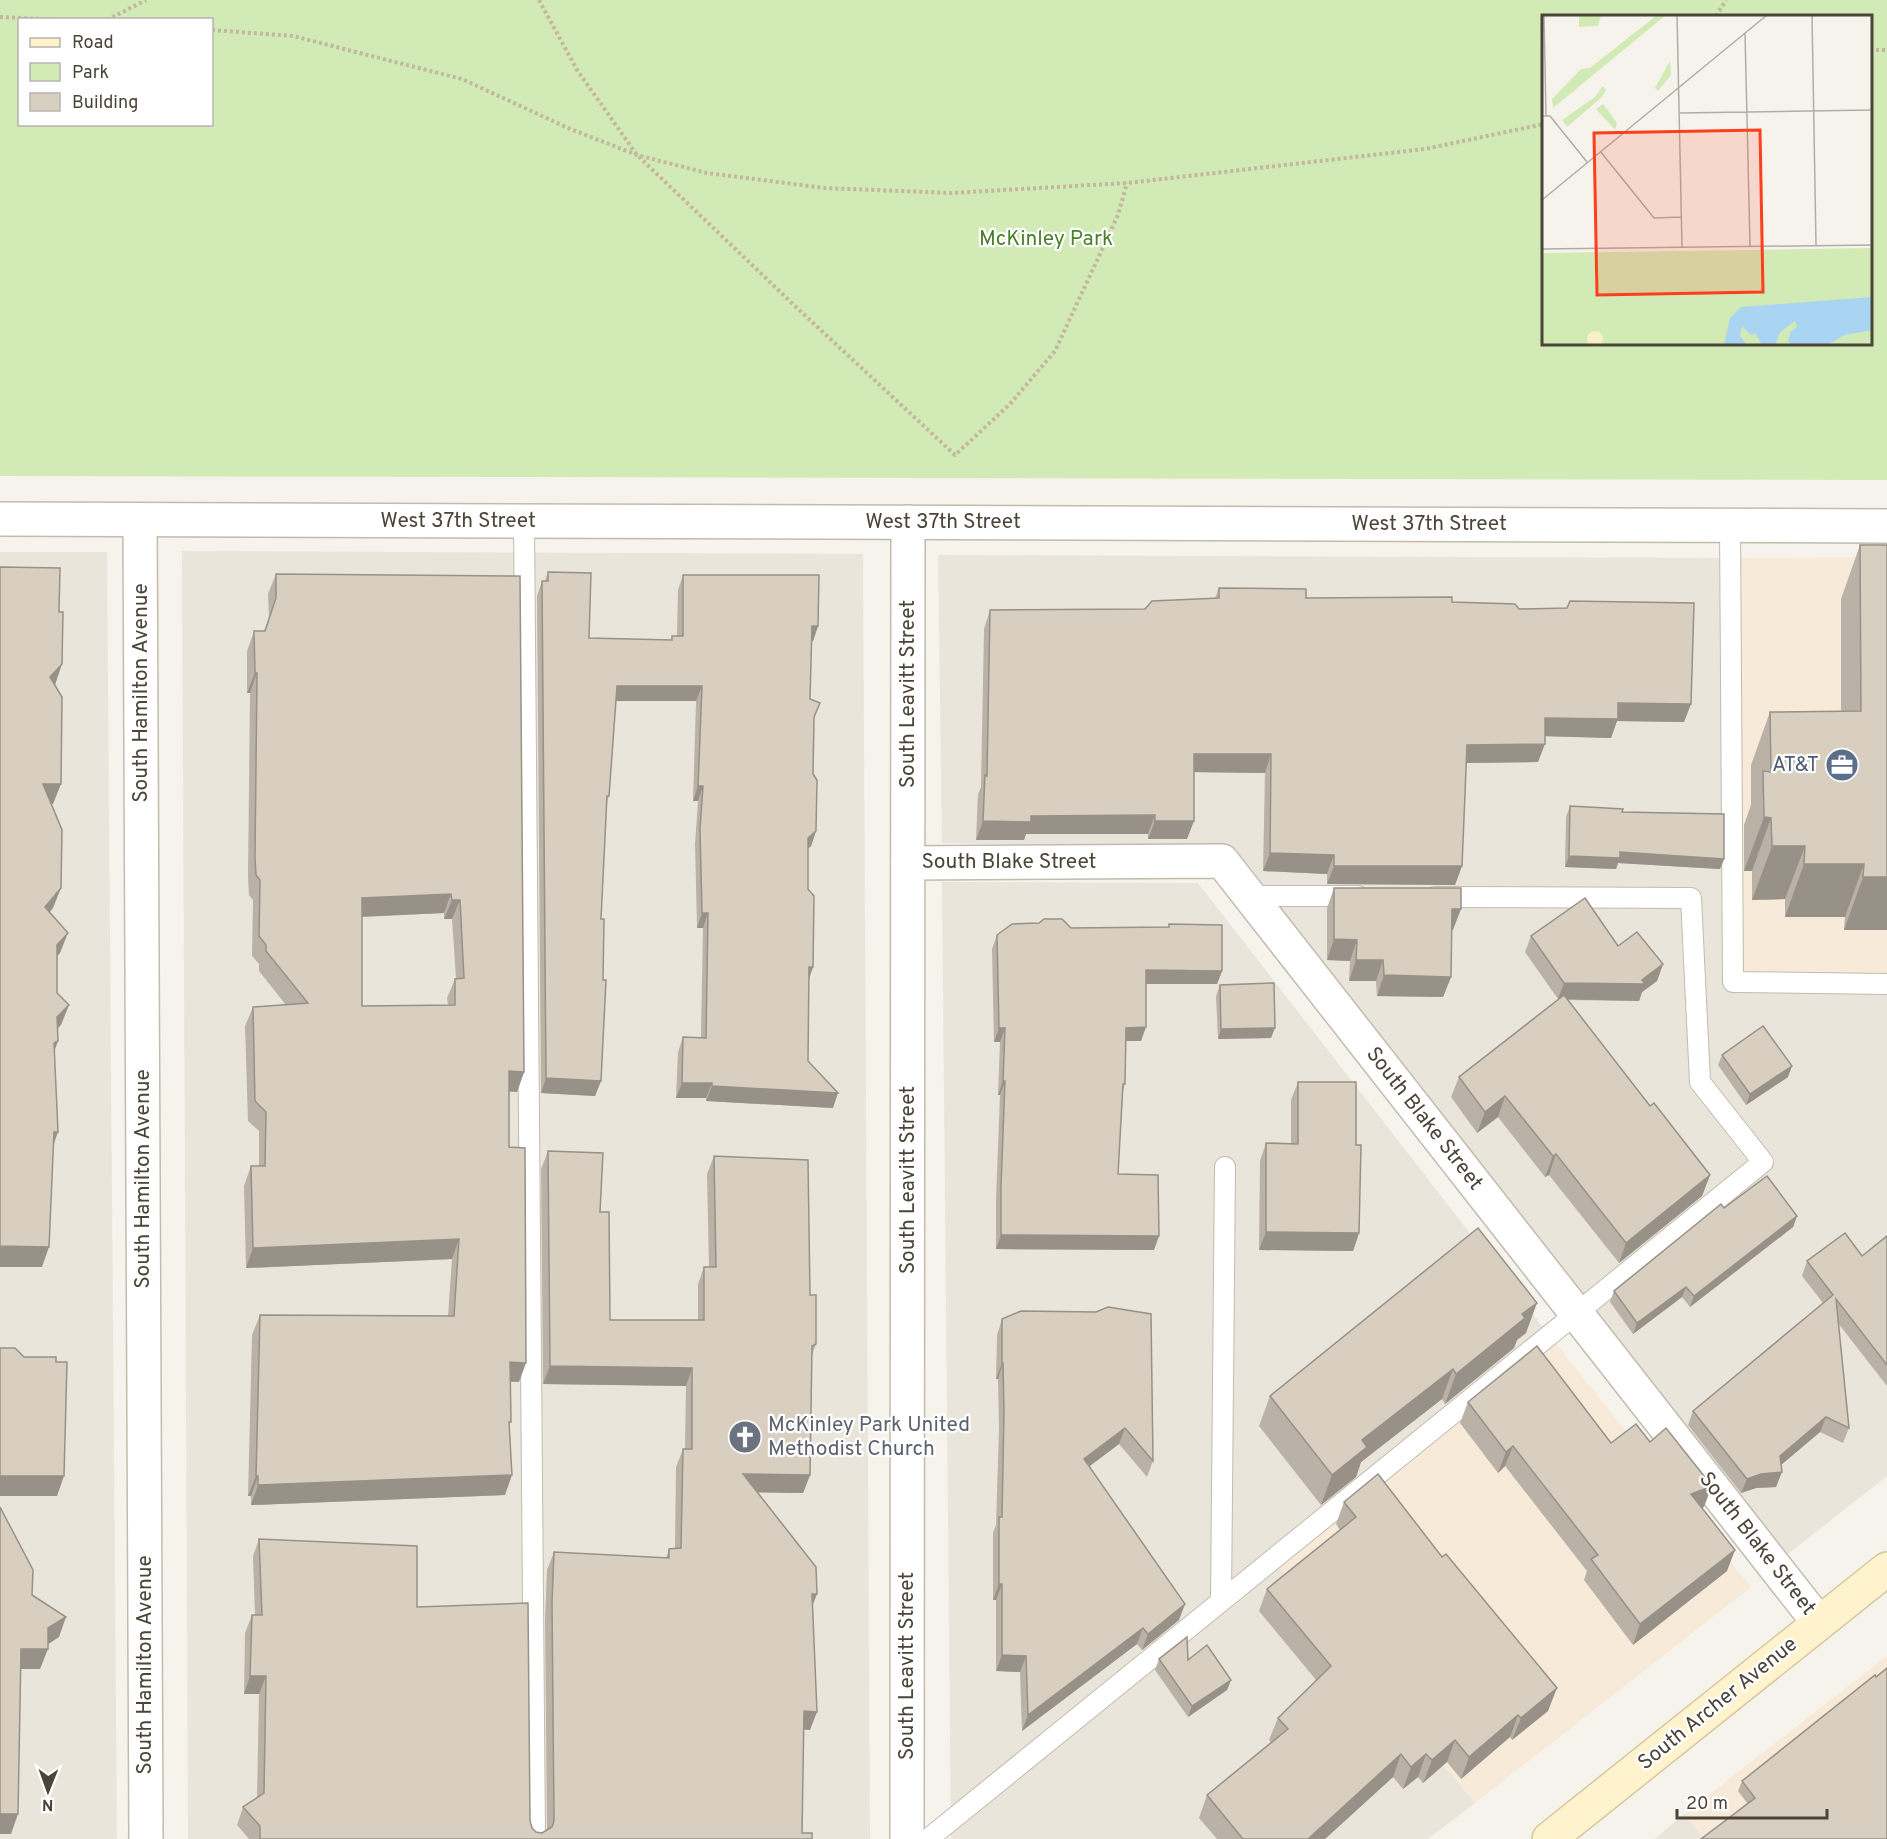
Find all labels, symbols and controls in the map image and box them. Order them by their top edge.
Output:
inset map [1542,15,1872,345]
legend [18,18,213,126]
text: Road [72,32,114,55]
text: Park [72,62,109,85]
text: Building [72,92,138,115]
park label: McKinley Park [979,226,1113,253]
street label: West 37th Street [380,508,536,535]
street label: West 37th Street [865,509,1021,536]
street label: West 37th Street [1351,511,1507,538]
street label: South Hamilton Avenue [128,583,155,803]
street label: South Leavitt Street [895,600,922,788]
office icon: AT&T [1824,747,1860,783]
place label: AT&T [1772,752,1819,779]
street label: South Blake Street [922,849,1096,876]
street label: South Blake Street [1360,1042,1488,1196]
street label: South Hamilton Avenue [130,1069,157,1289]
street label: South Leavitt Street [895,1086,922,1274]
place label: McKinley Park United Methodist Church [768,1412,970,1463]
church icon: McKinley Park United Methodist Church [727,1419,763,1455]
street label: South Blake Street [1693,1467,1821,1621]
street label: South Hamilton Avenue [132,1555,159,1775]
street label: South Leavitt Street [894,1572,921,1760]
street label: South Archer Avenue [1633,1631,1803,1777]
north arrow [18,1761,78,1821]
scale bar [1677,1782,1827,1820]
text: 20 m [1686,1793,1728,1816]
text: N [42,1794,54,1814]

